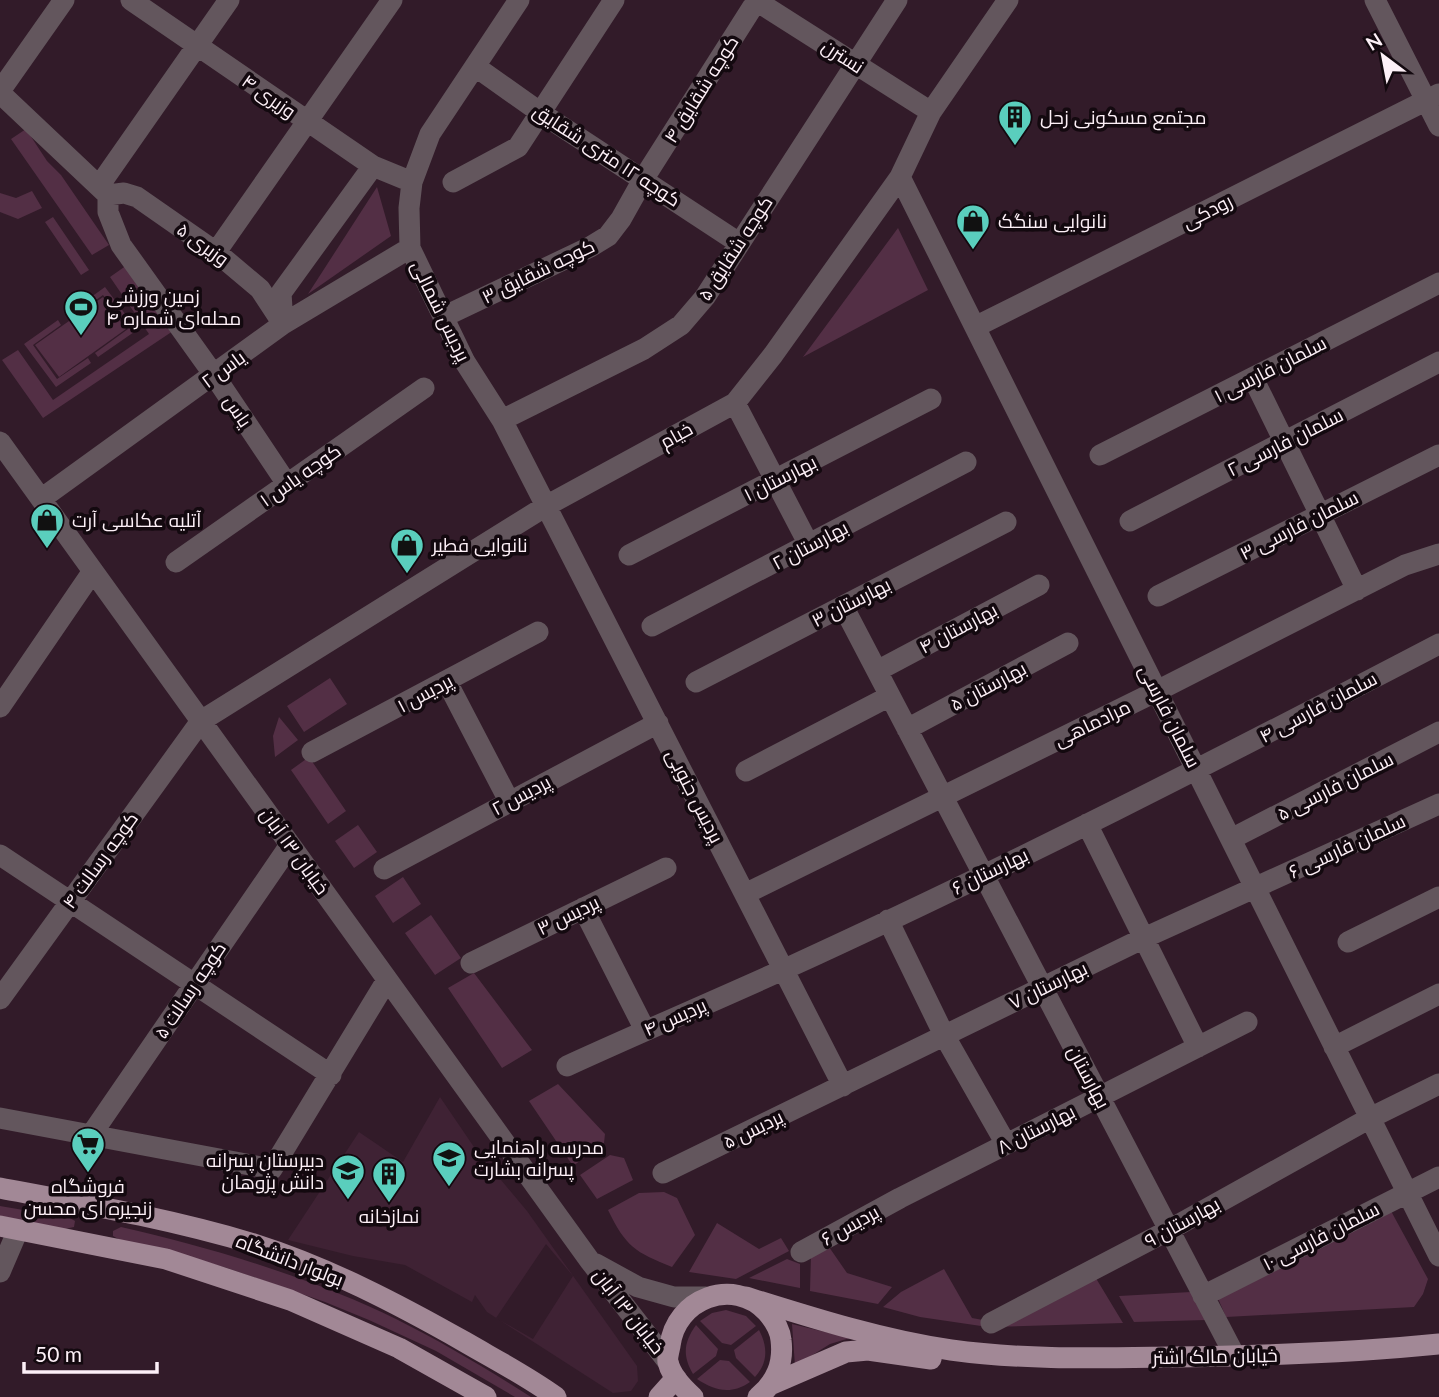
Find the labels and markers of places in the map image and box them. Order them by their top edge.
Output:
building icon: مجتمع مسکونی زحل [996,98,1034,147]
place label: مجتمع مسکونی زحل [1040,105,1207,131]
shop icon: نانوایی سنگک [954,202,992,251]
place label: نانوایی سنگک [998,209,1107,233]
place label: زمین ورزشی محله‌ای شماره ۴ [106,284,241,330]
sports icon: زمین ورزشی محله‌ای شماره ۴ [62,288,100,337]
shop icon: آتلیه عکاسی آرت [28,501,66,550]
place label: آتلیه عکاسی آرت [72,508,201,532]
shop icon: نانوایی فطیر [388,526,426,575]
place label: نانوایی فطیر [431,533,528,557]
supermarket icon: فروشگاه زنجیره ای محسن [69,1125,107,1174]
place label: مدرسه راهنمایی پسرانه بشارت [474,1135,604,1182]
school or university icon: مدرسه راهنمایی پسرانه بشارت [430,1139,468,1188]
place label: دبیرستان پسرانه دانش پژوهان [206,1148,324,1195]
school or university icon: دبیرستان پسرانه دانش پژوهان [329,1152,367,1201]
building icon: نمازخانه [370,1155,408,1204]
place label: فروشگاه زنجیره ای محسن [24,1174,152,1220]
place label: نمازخانه [359,1204,419,1228]

